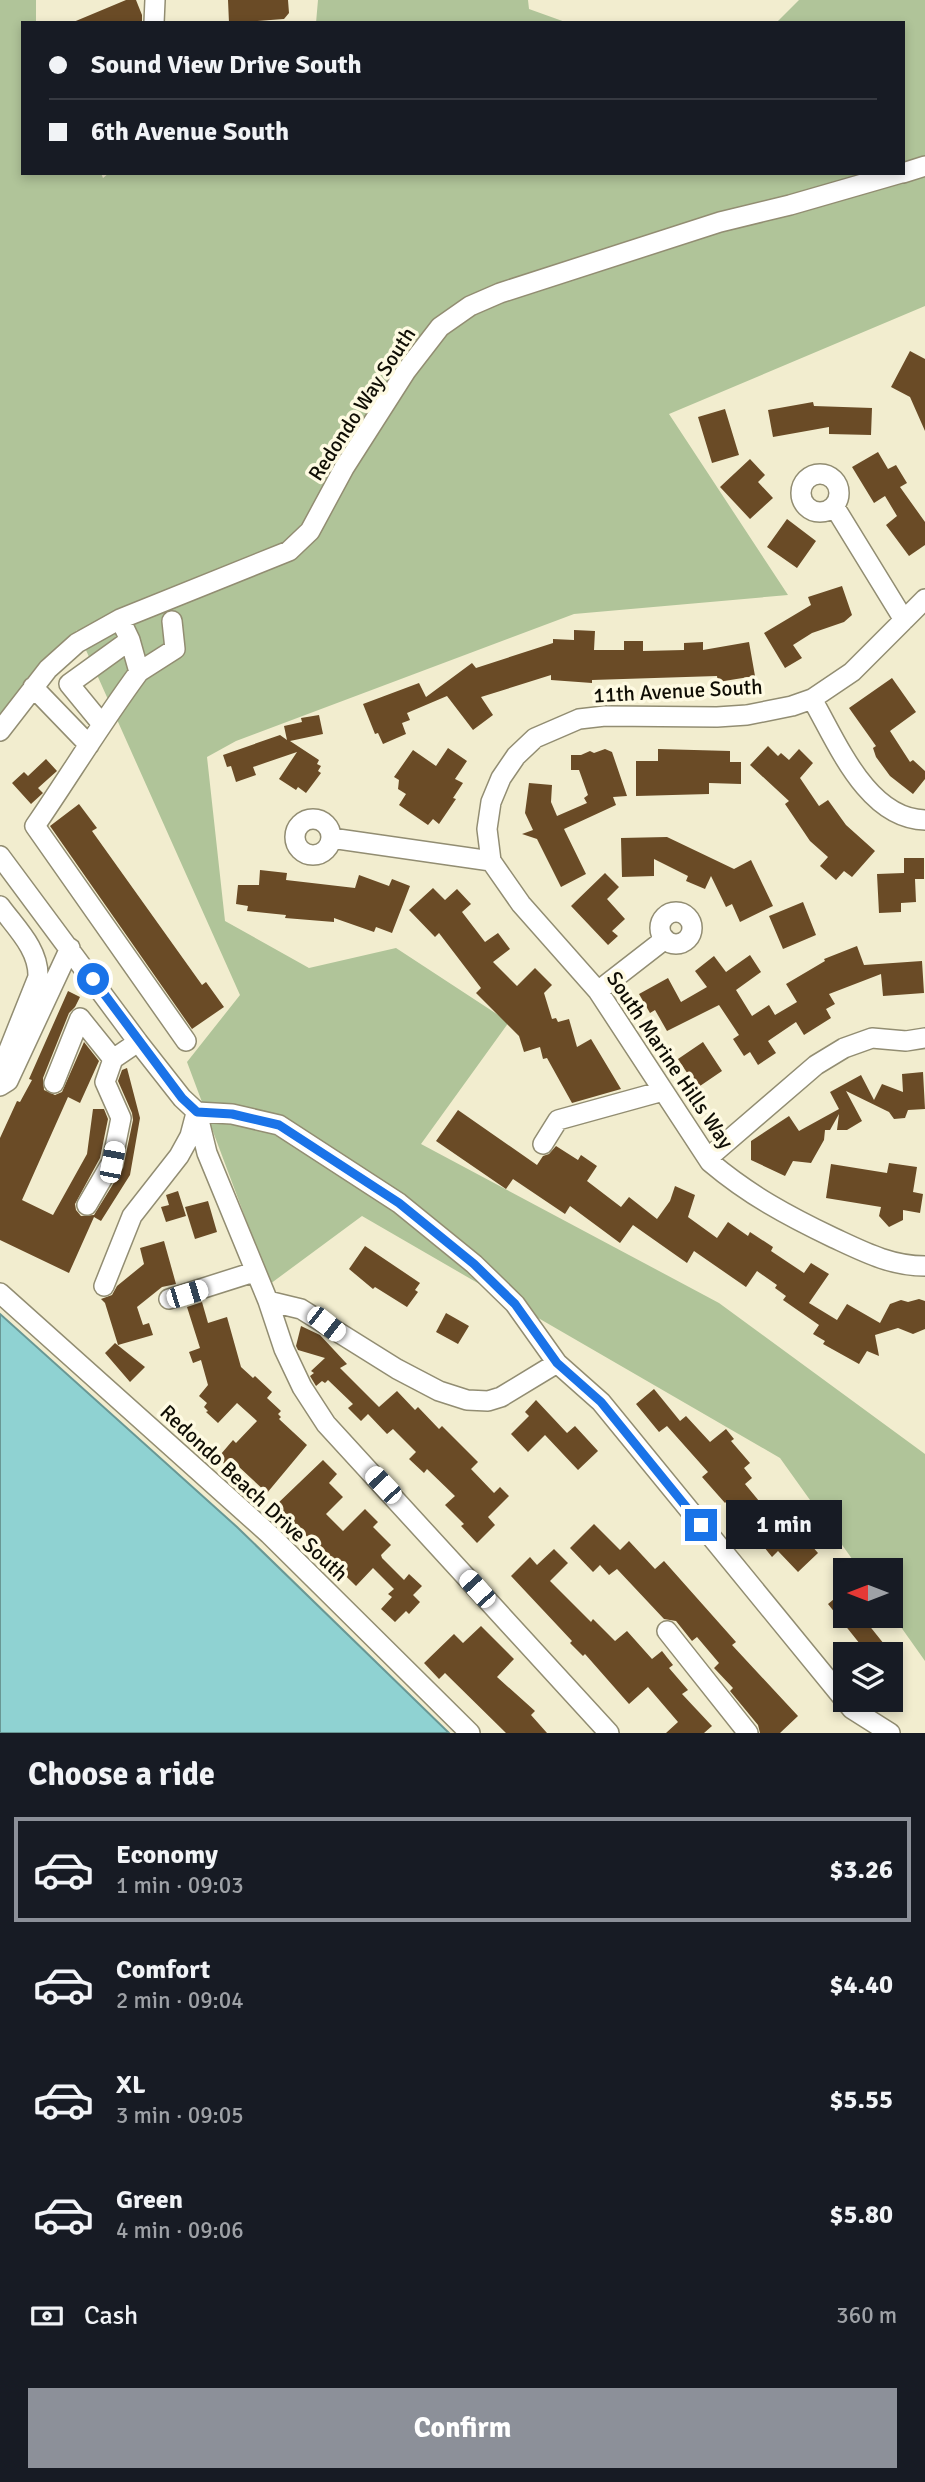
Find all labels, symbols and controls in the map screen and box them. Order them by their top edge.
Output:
text: Sound View Drive South [91,49,362,81]
text: 6th Avenue South [91,116,289,148]
street label: Redondo Way South [303,322,421,486]
street label: 11th Avenue South [593,674,763,708]
route start [77,963,109,995]
street label: South Marine Hills Way [601,966,739,1154]
car [98,1139,127,1185]
car [164,1278,211,1310]
car [303,1303,350,1345]
street label: Redondo Beach Drive South [155,1399,353,1587]
car [361,1462,406,1508]
callout: 1 min [726,1500,841,1550]
route end [685,1509,717,1541]
text: 1 min [756,1510,812,1539]
north arrow [833,1558,903,1628]
map controls [833,1558,903,1712]
car [456,1566,499,1612]
button: layers [833,1642,903,1712]
text: Choose a ride [28,1755,215,1794]
icon: car [32,1838,95,1901]
text: Economy [116,1839,218,1871]
text: $3.26 [829,1854,893,1886]
text: 1 min · 09:03 [116,1871,244,1900]
icon: car [32,1953,95,2016]
text: Comfort [116,1954,210,1986]
text: $4.40 [829,1969,893,2001]
text: 2 min · 09:04 [116,1986,244,2015]
icon: car [32,2068,95,2131]
text: XL [116,2069,146,2101]
text: $5.55 [829,2084,893,2116]
text: 3 min · 09:05 [116,2101,244,2130]
icon: car [32,2183,95,2246]
text: Green [116,2184,183,2216]
text: $5.80 [829,2199,893,2231]
text: 4 min · 09:06 [116,2216,244,2245]
icon: cash [28,2297,66,2335]
text: Cash [84,2300,138,2332]
text: 360 m [836,2301,897,2330]
button: Confirm [28,2388,897,2468]

